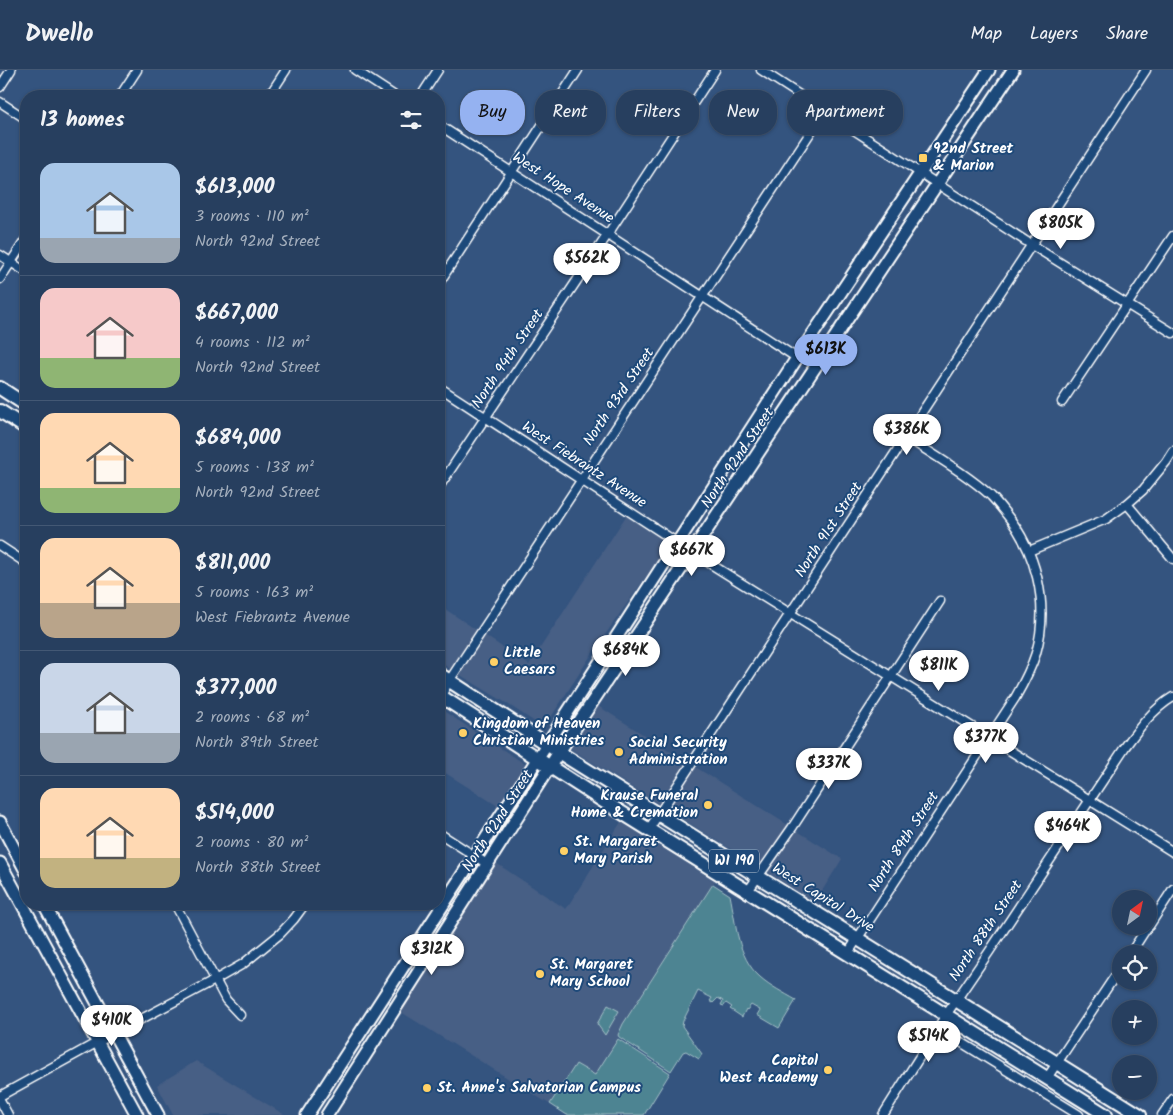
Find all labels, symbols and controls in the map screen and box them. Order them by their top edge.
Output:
text: Dwello [25,15,93,54]
text: Map [971,20,1002,49]
text: Layers [1030,20,1078,49]
text: Share [1106,20,1148,49]
chip: Buy [460,90,525,135]
chip: Rent [535,90,606,135]
chip: Filters [616,90,699,135]
chip: New [709,90,777,135]
chip: Apartment [787,90,903,135]
text: 13 homes [40,104,125,137]
icon: filters [397,106,425,134]
place label: 92nd Street & Marion [933,137,1014,178]
street label: West Hope Avenue [507,146,619,230]
marker: 92nd Street & Marion [917,152,929,164]
text: $613,000 [195,171,274,204]
icon: home [80,183,140,243]
text: 3 rooms · 110 m² [195,204,309,229]
pin: $805K [1026,208,1096,250]
text: $805K [1039,211,1083,236]
text: North 92nd Street [195,229,320,254]
pin: $562K [552,242,622,285]
text: $562K [564,246,610,271]
text: $667,000 [195,297,278,330]
street label: North 94th Street [466,304,550,413]
icon: home [80,308,140,368]
text: 4 rooms · 112 m² [195,330,310,355]
pin: $613K [791,334,861,376]
text: $613K [805,337,847,362]
street label: North 93rd Street [577,343,661,451]
text: North 92nd Street [195,355,320,380]
street label: North 92nd Street [695,402,781,513]
pin: $386K [872,414,942,456]
street label: West Fiebrantz Avenue [517,415,652,515]
text: $386K [884,417,930,442]
text: $684,000 [195,422,280,455]
icon: home [80,433,140,493]
text: 5 rooms · 138 m² [195,455,314,480]
street label: North 91st Street [789,477,869,583]
text: North 92nd Street [195,480,320,505]
pin: $667K [657,534,727,577]
text: $667K [670,538,714,563]
text: $811,000 [195,547,270,580]
icon: home [80,558,140,618]
text: 5 rooms · 163 m² [195,580,313,605]
text: West Fiebrantz Avenue [195,605,350,630]
pin: $684K [591,634,661,677]
text: $684K [603,638,649,663]
place label: Little Caesars [504,641,555,682]
pin: $811K [904,650,974,692]
text: $811K [920,653,958,678]
marker: Little Caesars [488,656,500,668]
text: $377,000 [195,672,277,705]
icon: home [80,683,140,743]
text: 2 rooms · 68 m² [195,705,309,730]
place label: Kingdom of Heaven Christian Ministries [473,712,604,753]
pin: $377K [951,722,1021,764]
text: $377K [965,725,1007,750]
marker: Kingdom of Heaven Christian Ministries [457,727,469,739]
text: North 89th Street [195,730,319,755]
place label: Social Security Administration [629,731,728,772]
marker: Social Security Administration [613,746,625,758]
pin: $337K [794,748,864,790]
text: $337K [807,751,851,776]
street label: North 92nd Street [456,765,540,877]
place label: Krause Funeral Home & Cremation [571,784,698,825]
street label: North 89th Street [862,787,946,897]
text: $514,000 [195,797,274,830]
marker: Krause Funeral Home & Cremation [702,799,714,811]
icon: home [80,808,140,868]
pin: $464K [1033,810,1103,853]
text: $464K [1045,814,1091,839]
text: 2 rooms · 80 m² [195,830,308,855]
place label: St. Margaret Mary Parish [574,830,657,871]
marker: St. Margaret Mary Parish [558,845,570,857]
road number: WI 190 [709,849,759,872]
text: North 88th Street [195,855,321,880]
street label: West Capitol Drive [767,857,879,939]
street label: North 88th Street [943,875,1029,987]
north arrow [1112,890,1158,935]
map controls [1112,890,1157,1100]
pin: $312K [397,934,467,976]
text: $312K [411,937,453,962]
button: locate [1112,945,1157,990]
place label: St. Margaret Mary School [550,953,633,994]
marker: St. Margaret Mary School [534,968,546,980]
button: + [1112,1000,1157,1045]
pin: $410K [77,1004,147,1047]
text: $410K [92,1008,132,1033]
pin: $514K [894,1020,964,1063]
text: $514K [909,1024,949,1049]
place label: Capitol West Academy [719,1049,818,1090]
button: − [1112,1055,1157,1100]
marker: Capitol West Academy [822,1064,834,1076]
place label: St. Anne's Salvatorian Campus [437,1076,641,1100]
marker: St. Anne's Salvatorian Campus [421,1082,433,1094]

